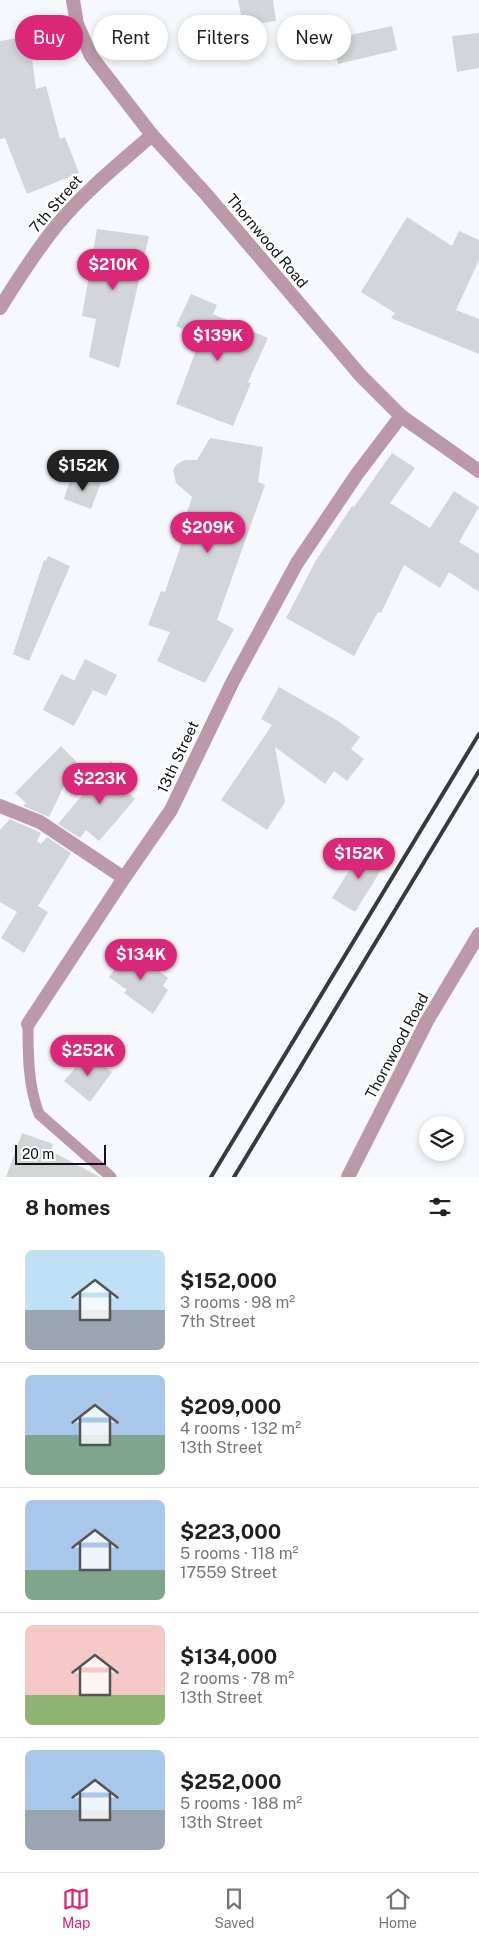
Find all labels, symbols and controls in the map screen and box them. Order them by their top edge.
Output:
chip: Buy [15,15,83,60]
chip: Rent [93,15,168,60]
chip: Filters [178,15,267,60]
chip: New [277,15,351,60]
street label: 7th Street [26,171,85,236]
street label: Thornwood Road [223,190,311,291]
pin: $210K [78,248,148,291]
text: $210K [88,255,138,274]
pin: $139K [183,320,253,362]
text: $139K [193,326,243,345]
pin: $152K [48,450,118,492]
text: $152K [58,456,108,475]
pin: $209K [173,512,243,554]
text: $209K [181,518,235,537]
street label: 13th Street [153,718,202,796]
pin: $223K [65,762,135,805]
text: $223K [73,769,127,788]
pin: $152K [324,838,394,880]
text: $152K [334,844,384,863]
pin: $134K [106,938,176,981]
text: $134K [116,945,166,964]
street label: Thornwood Road [362,990,432,1101]
pin: $252K [53,1034,123,1077]
text: $252K [61,1041,115,1060]
map controls [419,1116,464,1161]
button: layers [419,1116,464,1161]
scale bar [15,1142,106,1165]
text: 20 m [22,1146,54,1162]
icon: filters [426,1193,454,1221]
text: 8 homes [25,1195,110,1220]
text: $152,000 [180,1268,277,1293]
icon: home [65,1270,125,1330]
text: 3 rooms · 98 m² [180,1293,295,1312]
text: 7th Street [180,1312,256,1331]
text: $209,000 [180,1394,281,1419]
icon: home [65,1395,125,1455]
text: 4 rooms · 132 m² [180,1419,301,1438]
text: 13th Street [180,1438,263,1457]
text: $223,000 [180,1519,281,1544]
icon: home [65,1520,125,1580]
text: 5 rooms · 118 m² [180,1544,299,1563]
text: 17559 Street [180,1563,277,1582]
text: $134,000 [180,1644,277,1669]
icon: home [65,1645,125,1705]
text: 2 rooms · 78 m² [180,1669,294,1688]
text: 13th Street [180,1688,263,1707]
text: $252,000 [180,1769,281,1794]
icon: home [65,1770,125,1830]
text: 5 rooms · 188 m² [180,1794,302,1813]
text: 13th Street [180,1813,263,1832]
tab: Map [62,1885,90,1931]
tab: Saved [214,1885,254,1931]
tab: Home [378,1885,417,1931]

